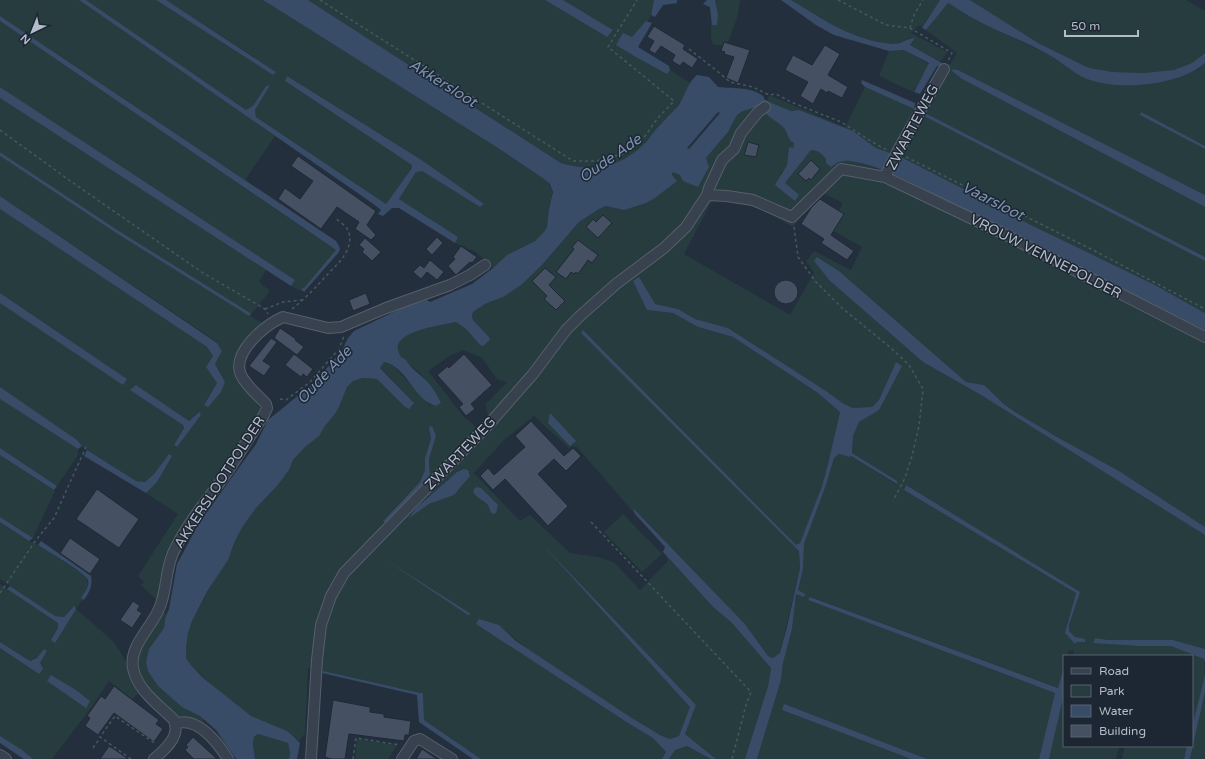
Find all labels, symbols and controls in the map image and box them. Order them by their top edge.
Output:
north arrow [12,12,52,52]
scale bar [1065,12,1138,38]
text: 50 m [1071,19,1100,33]
text: N [18,31,33,47]
water label: Akkersloot [406,55,482,112]
street label: ZWARTEWEG [883,82,942,173]
water label: Oude Ade [575,129,646,186]
water label: Vaarsloot [959,178,1029,225]
street label: VROUW VENNEPOLDER [967,211,1124,302]
water label: Oude Ade [293,341,356,407]
street label: AKKERSLOOTPOLDER [170,413,268,551]
street label: ZWARTEWEG [421,413,499,493]
legend [1063,655,1193,747]
text: Road [1099,664,1129,678]
text: Park [1099,684,1125,698]
text: Water [1099,704,1134,718]
text: Building [1099,724,1146,738]

